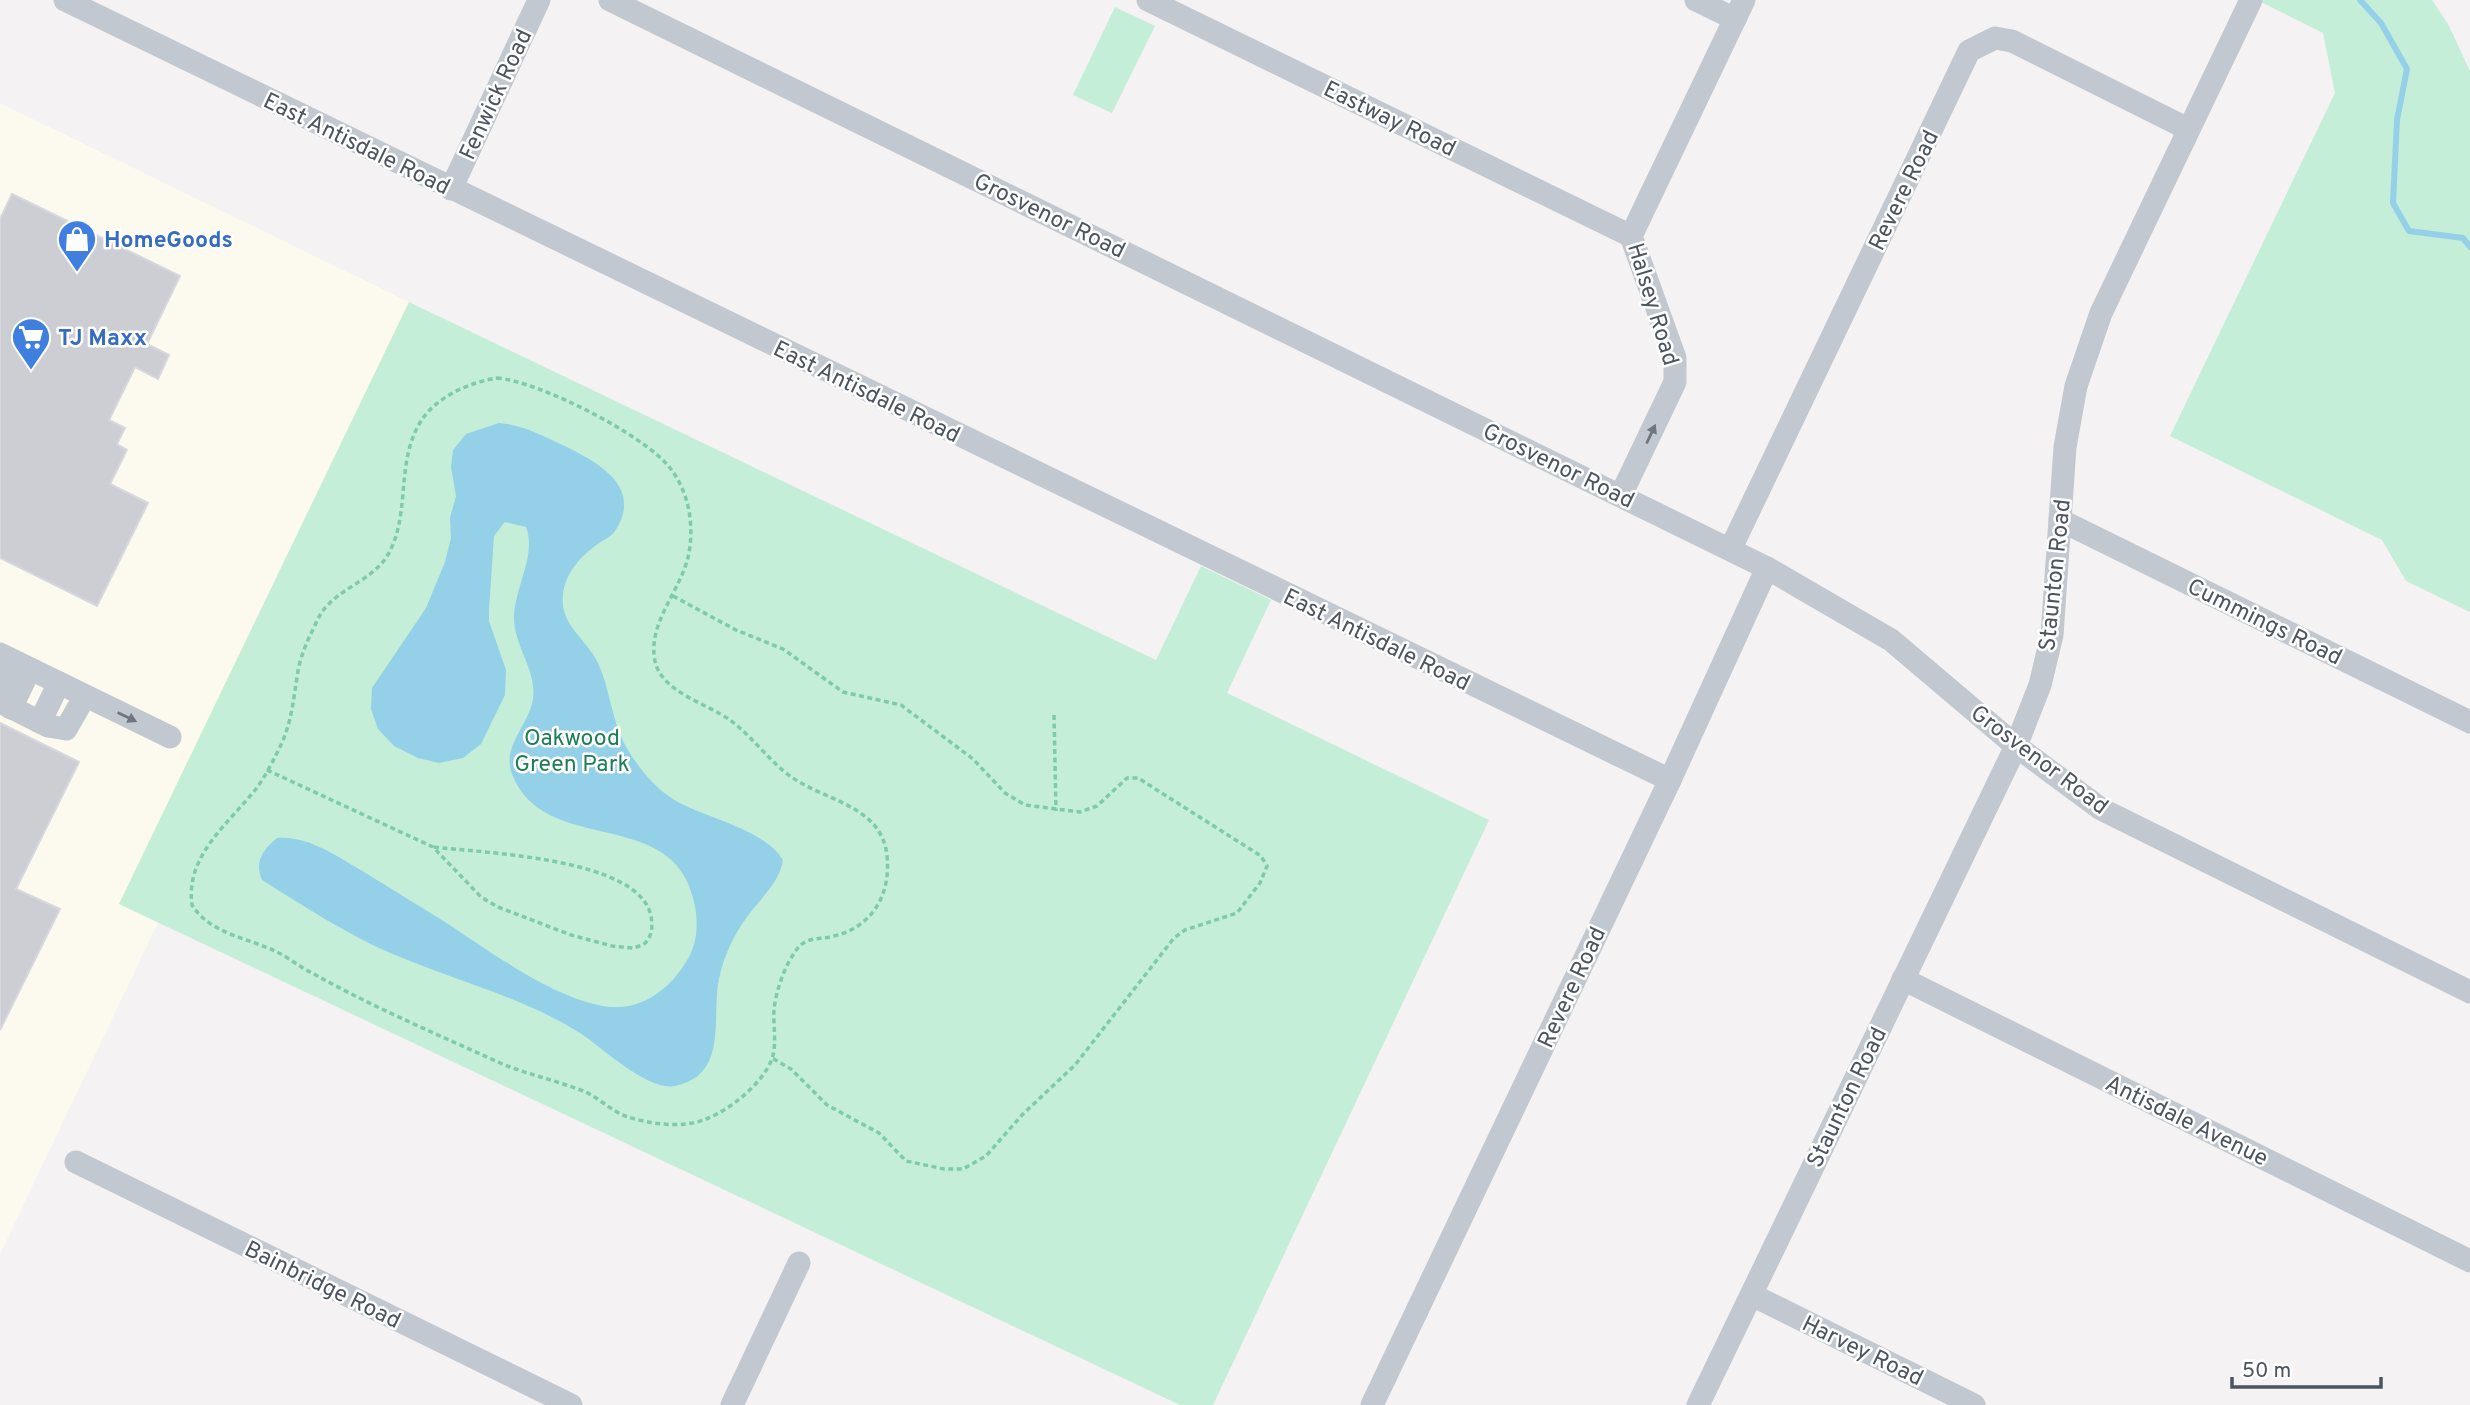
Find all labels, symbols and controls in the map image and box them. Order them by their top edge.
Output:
street label: Fenwick Road [454,25,540,165]
street label: Eastway Road [1318,76,1460,165]
street label: East Antisdale Road [258,87,454,203]
street label: Revere Road [1864,126,1947,256]
street label: Grosvenor Road [968,168,1129,266]
shop icon: HomeGoods [56,218,98,273]
place label: HomeGoods [104,227,233,256]
street label: Halsey Road [1619,240,1684,370]
supermarket icon: TJ Maxx [10,316,52,371]
place label: TJ Maxx [58,325,147,354]
street label: East Antisdale Road [768,335,964,451]
street label: Grosvenor Road [1477,418,1638,516]
one-way arrow [1645,424,1656,444]
street label: Staunton Road [2034,498,2079,653]
street label: Cummings Road [2182,573,2346,673]
street label: East Antisdale Road [1278,583,1474,699]
street label: Grosvenor Road [1964,700,2113,822]
one-way arrow [117,711,137,722]
park label: Oakwood Green Park [514,725,630,780]
street label: Revere Road [1533,923,1614,1053]
street label: Staunton Road [1802,1023,1895,1173]
street label: Antisdale Avenue [2100,1070,2272,1174]
street label: Bainbridge Road [239,1236,405,1337]
street label: Harvey Road [1797,1310,1927,1394]
scale bar [2232,1346,2381,1390]
text: 50 m [2242,1358,2291,1385]

